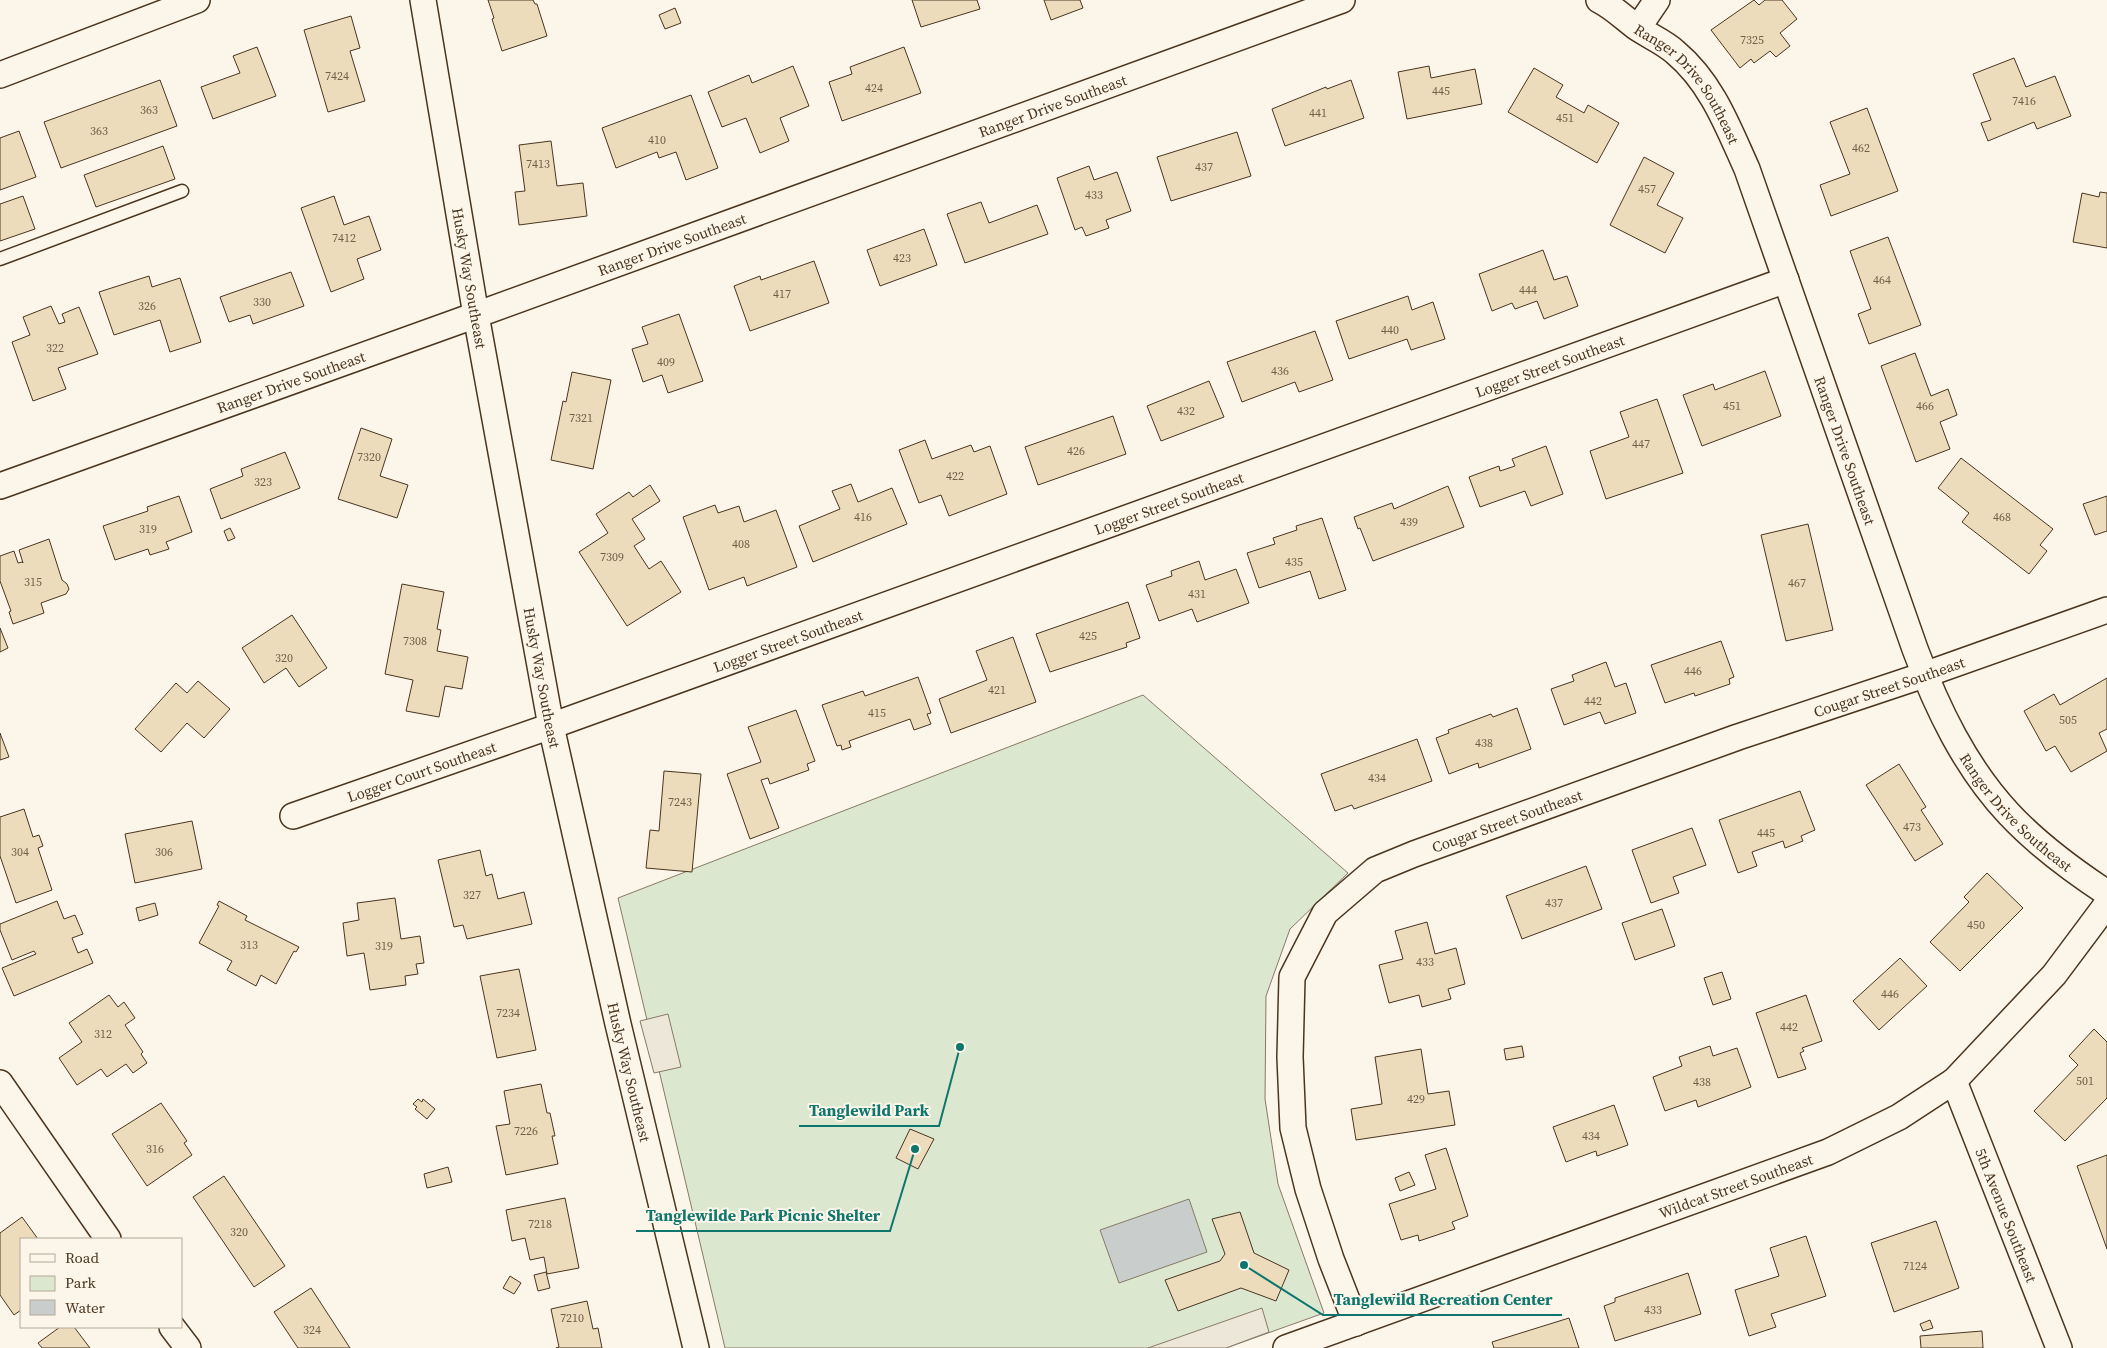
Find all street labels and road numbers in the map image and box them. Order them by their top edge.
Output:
street label: Ranger Drive Southeast [1630,18,1745,147]
street label: Ranger Drive Southeast [975,69,1129,142]
street label: Husky Way Southeast [448,206,492,350]
street label: Ranger Drive Southeast [595,207,749,280]
street label: Logger Street Southeast [1472,329,1627,402]
street label: Ranger Drive Southeast [214,345,368,418]
street label: Ranger Drive Southeast [1810,373,1881,528]
street label: Logger Street Southeast [1091,466,1246,540]
street label: Logger Street Southeast [710,604,865,677]
street label: Husky Way Southeast [519,606,566,750]
street label: Cougar Street Southeast [1810,651,1967,722]
street label: Logger Court Southeast [344,736,499,807]
street label: Ranger Drive Southeast [1955,749,2077,876]
street label: Cougar Street Southeast [1429,784,1585,857]
street label: Husky Way Southeast [603,1000,656,1144]
street label: 5th Avenue Southeast [1971,1145,2043,1285]
street label: Wildcat Street Southeast [1656,1148,1815,1223]

